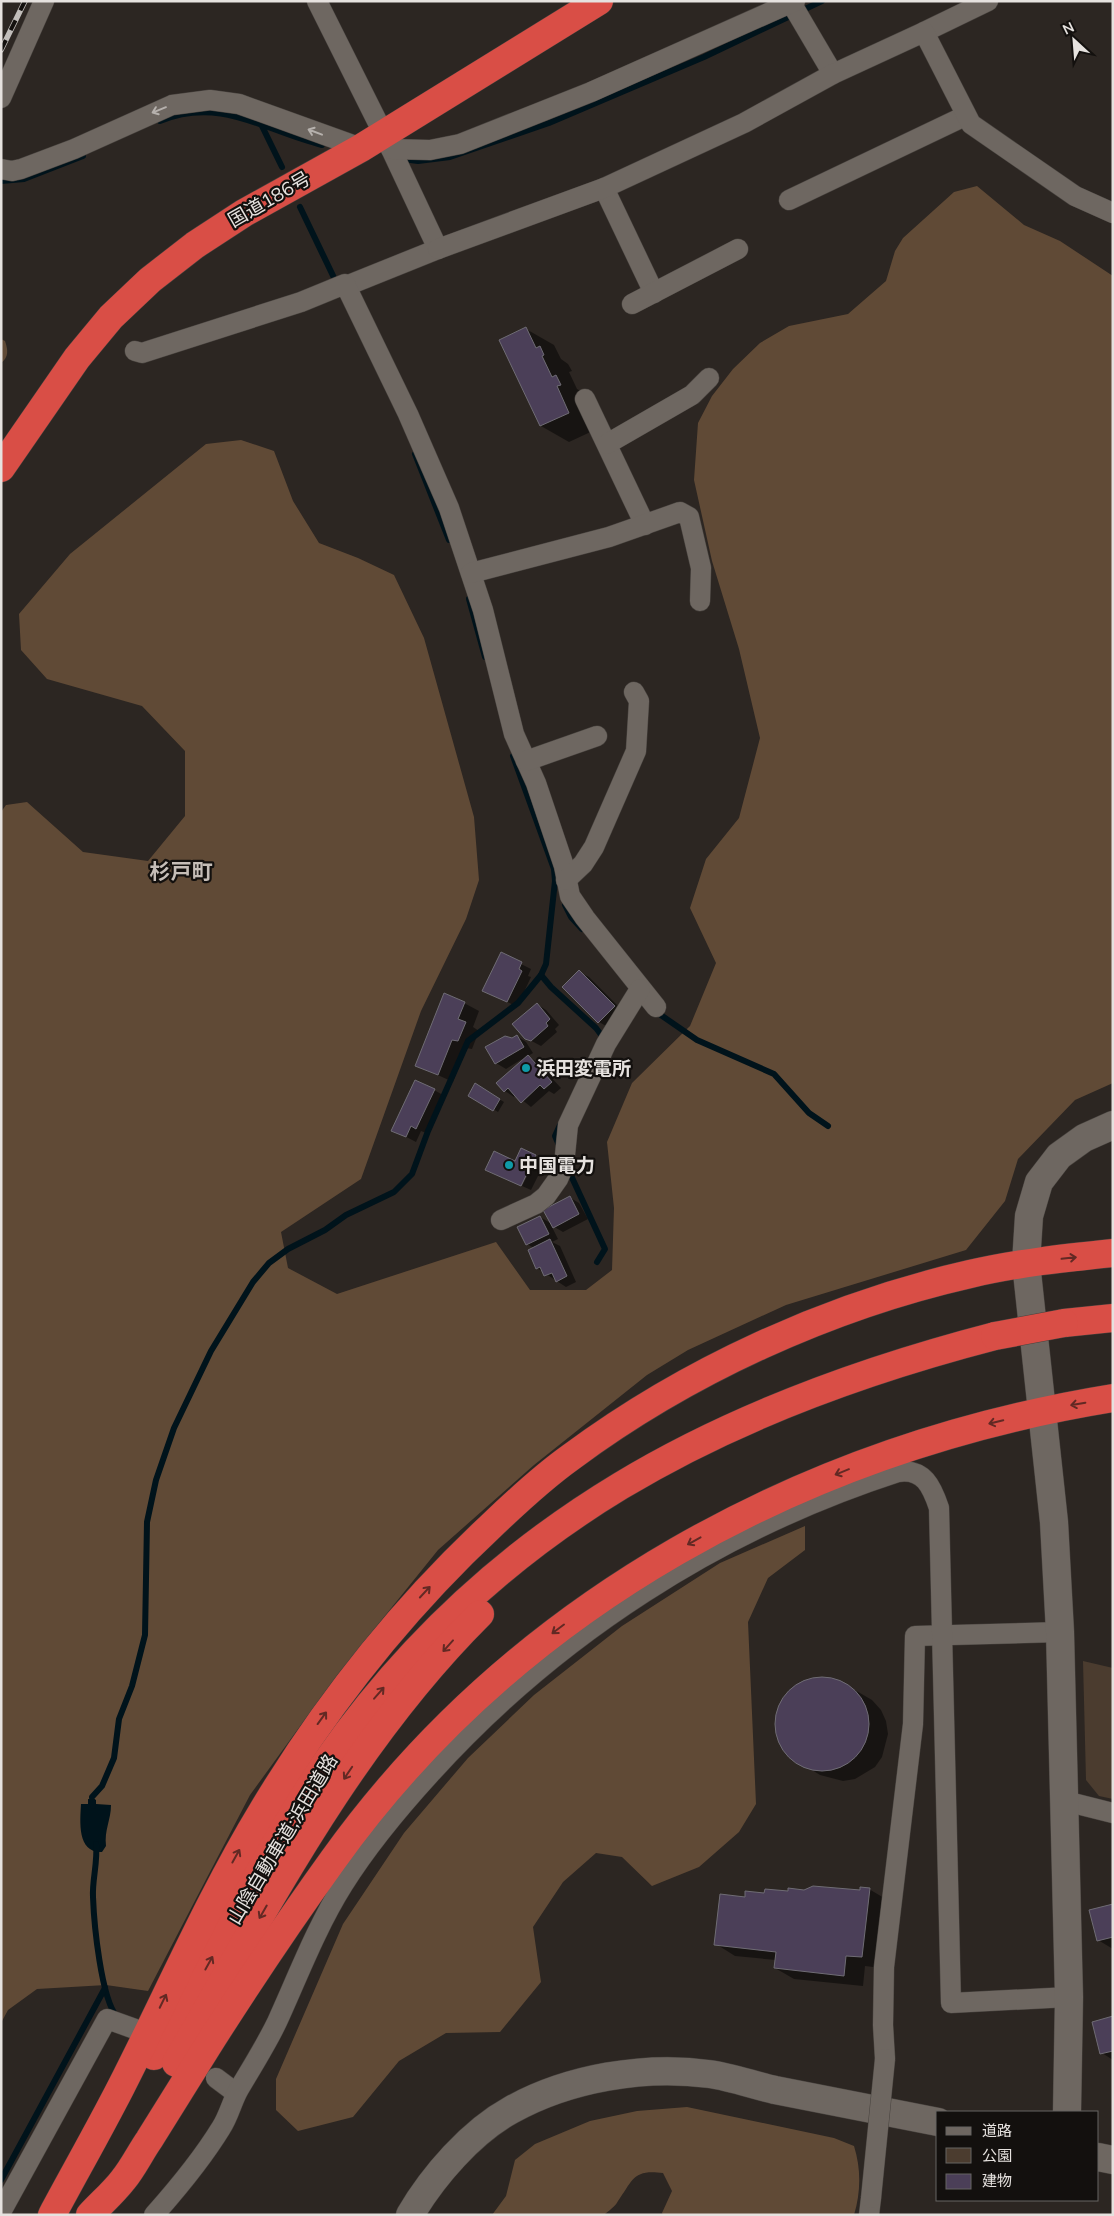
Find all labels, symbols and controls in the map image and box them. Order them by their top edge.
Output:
north arrow [1049,15,1099,65]
text: N [1060,18,1077,39]
one-way arrow [152,106,167,116]
one-way arrow [308,127,323,136]
street label: 国道186号 [224,166,314,232]
district label: 杉戸町 [150,858,213,884]
place label: 浜田変電所 [536,1056,631,1080]
marker: 浜田変電所 [520,1062,532,1074]
place label: 中国電力 [519,1153,595,1177]
marker: 中国電力 [503,1159,515,1171]
one-way arrow [1061,1253,1077,1263]
one-way arrow [1070,1399,1086,1409]
one-way arrow [988,1418,1004,1427]
one-way arrow [834,1468,850,1477]
one-way arrow [687,1536,702,1546]
one-way arrow [419,1586,431,1598]
one-way arrow [552,1624,565,1635]
one-way arrow [443,1639,454,1652]
one-way arrow [373,1687,384,1700]
one-way arrow [317,1712,328,1725]
street label: 山陰自動車道;浜田道路 [222,1750,342,1928]
one-way arrow [343,1766,353,1780]
one-way arrow [232,1849,242,1863]
one-way arrow [258,1904,268,1919]
one-way arrow [204,1956,214,1971]
one-way arrow [159,1994,169,2009]
legend [936,2111,1099,2201]
text: 道路 [982,2121,1012,2140]
text: 公園 [982,2146,1012,2165]
text: 建物 [982,2171,1012,2190]

